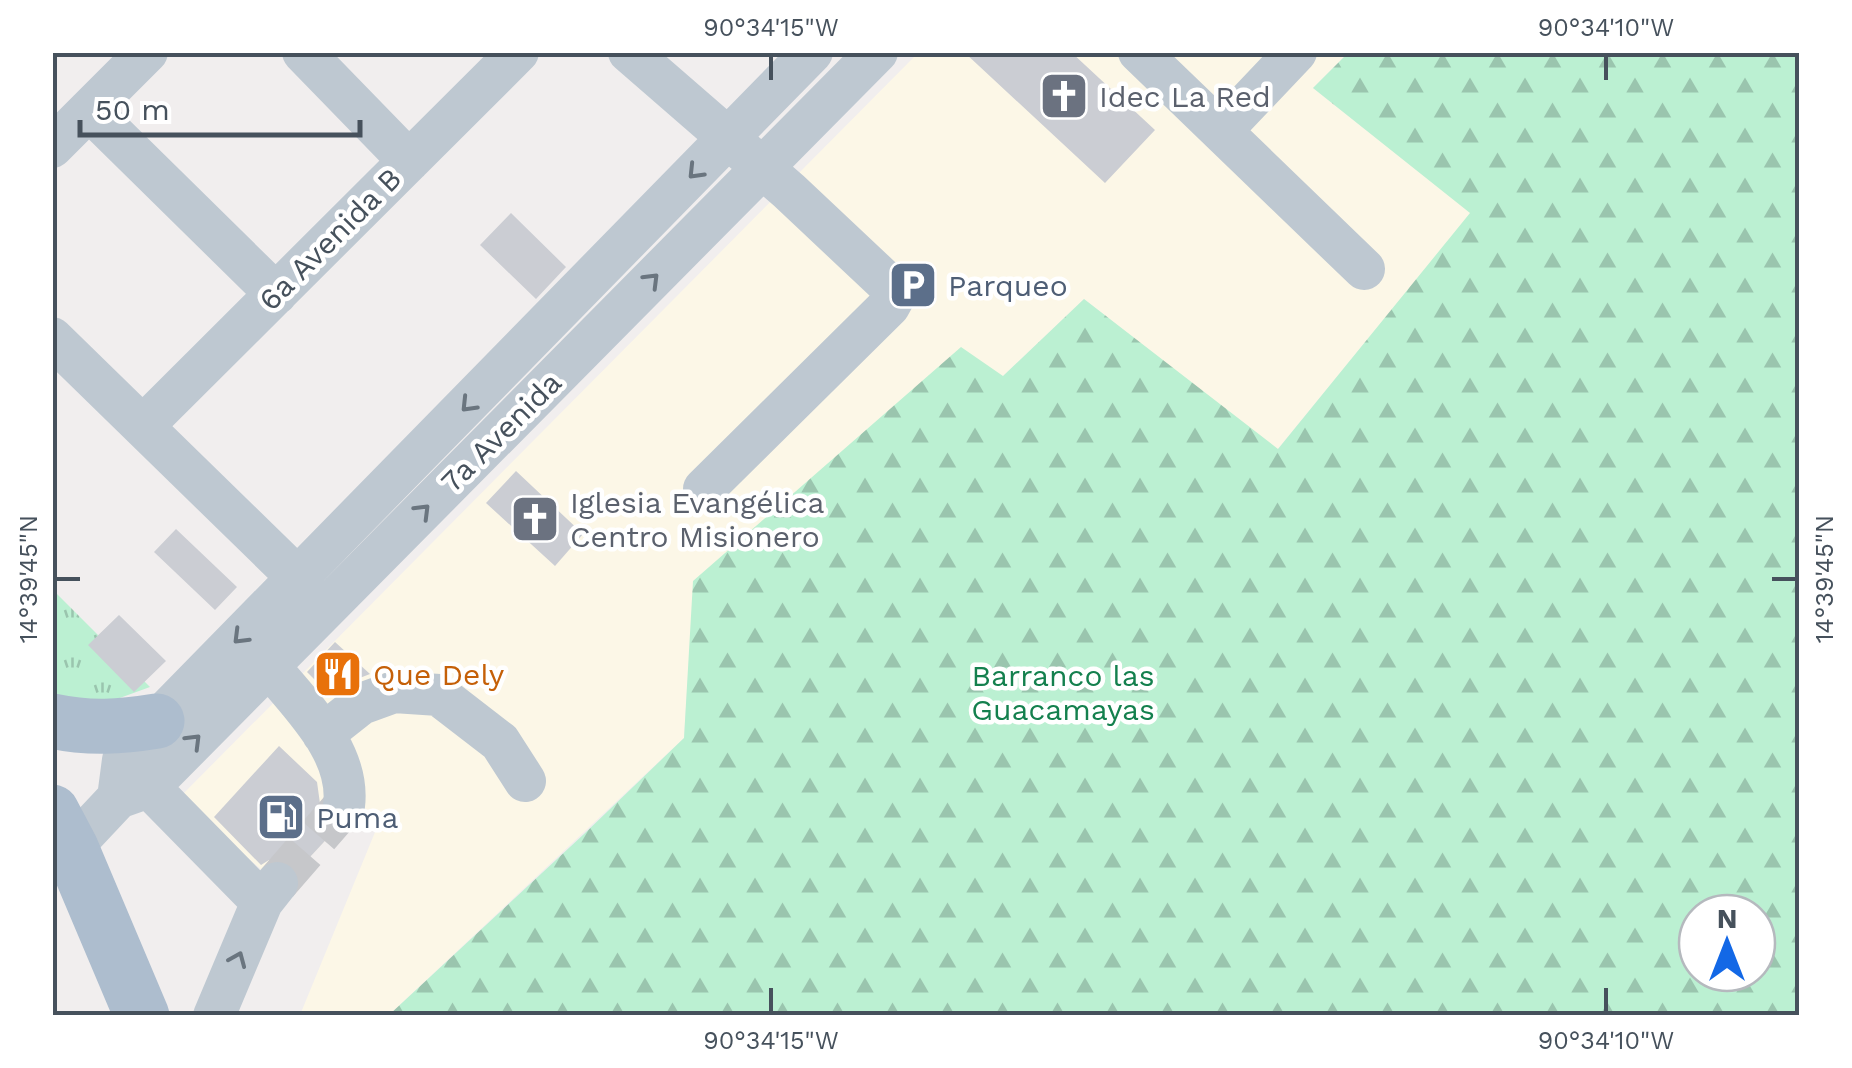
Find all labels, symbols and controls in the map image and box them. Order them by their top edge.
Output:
text: 90°34'15"W [703,13,839,42]
text: 90°34'10"W [1538,13,1674,42]
church icon: Idec La Red [1038,70,1090,122]
scale bar [80,75,360,137]
place label: Idec La Red [1099,79,1271,114]
text: 50 m [95,92,170,127]
street label: 6a Avenida B [252,161,408,317]
one-way arrow [689,161,707,179]
parking icon: Parqueo [887,259,939,311]
place label: Parqueo [948,268,1068,303]
one-way arrow [640,273,658,291]
street label: 7a Avenida [434,365,568,499]
one-way arrow [462,393,480,411]
place label: Iglesia Evangélica Centro Misionero [570,485,824,554]
church icon: Iglesia Evangélica Centro Misionero [509,493,561,545]
one-way arrow [411,504,429,522]
text: 14°39'45"N [14,515,43,643]
text: 14°39'45"N [1810,515,1839,643]
one-way arrow [234,625,252,643]
restaurant icon: Que Dely [312,648,364,700]
place label: Que Dely [373,657,505,692]
park label: Barranco las Guacamayas [971,658,1155,727]
one-way arrow [183,735,201,753]
fuel station icon: Puma [255,791,307,843]
place label: Puma [316,800,398,835]
north arrow [1677,893,1777,993]
text: N [1717,902,1737,935]
one-way arrow [227,951,247,968]
text: 90°34'15"W [703,1026,839,1055]
text: 90°34'10"W [1538,1026,1674,1055]

